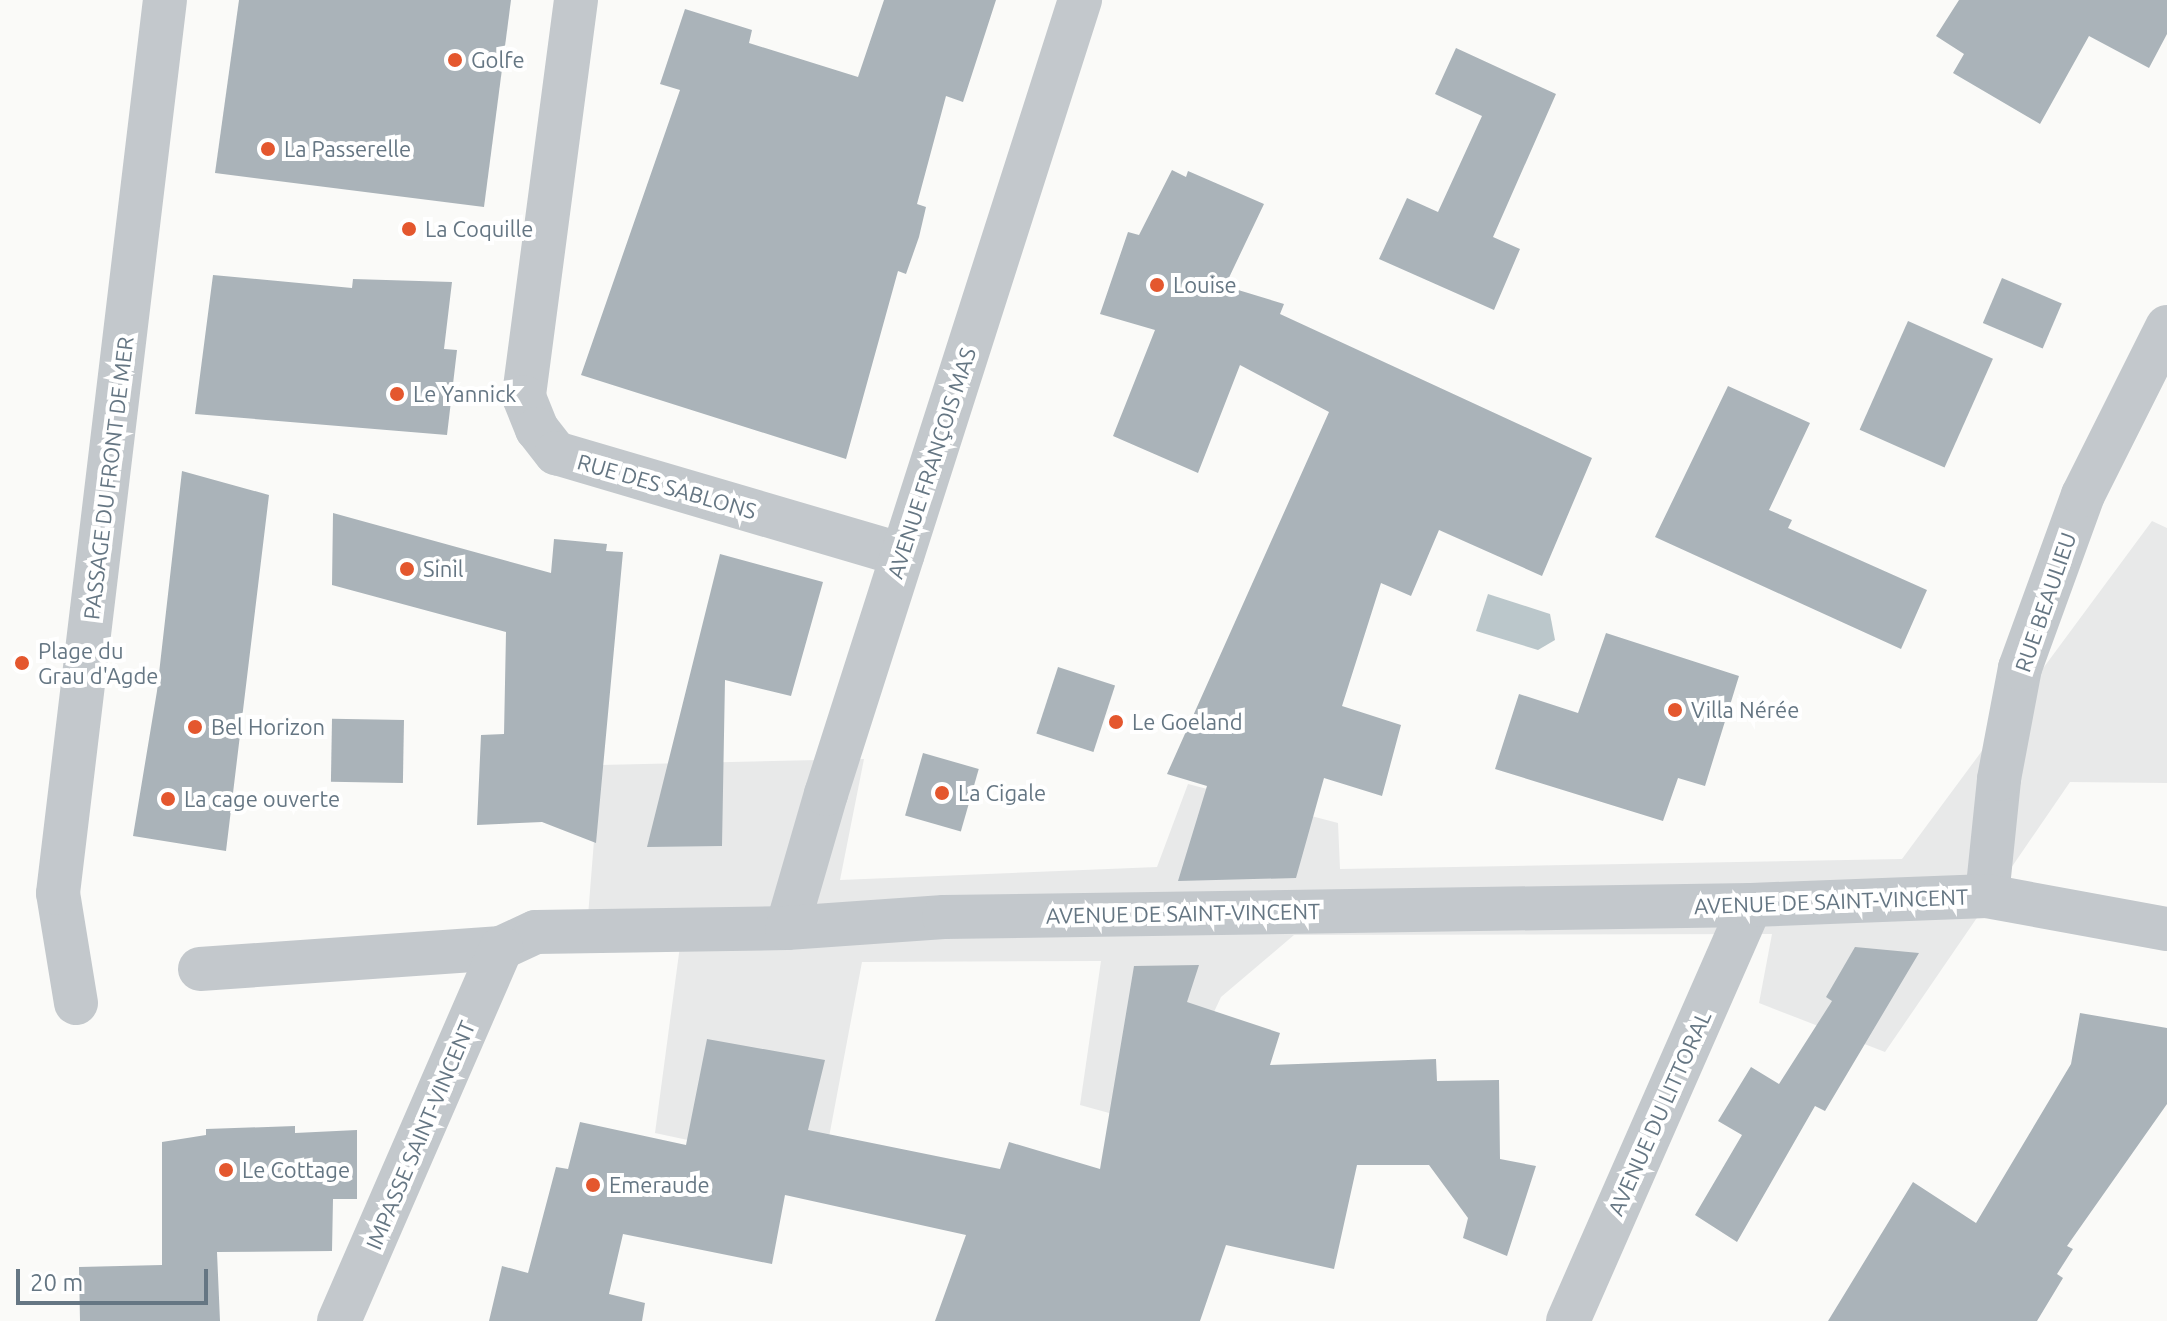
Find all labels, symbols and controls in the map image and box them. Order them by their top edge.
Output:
place label: Golfe [471,47,525,73]
marker: Golfe [446,51,464,69]
place label: La Passerelle [284,136,411,162]
marker: La Passerelle [259,140,277,158]
place label: La Coquille [425,216,533,242]
marker: La Coquille [400,220,418,238]
place label: Louise [1173,272,1237,298]
marker: Louise [1148,276,1166,294]
street label: PASSAGE DU FRONT DE MER [78,335,138,621]
street label: AVENUE FRANÇOIS MAS [881,344,981,582]
place label: Le Yannick [413,381,516,407]
marker: Le Yannick [388,385,406,403]
street label: RUE DES SABLONS [574,448,760,524]
street label: RUE BEAULIEU [2009,529,2081,675]
place label: Sinil [423,556,464,582]
marker: Sinil [398,560,416,578]
place label: Plage du Grau d'Agde [38,637,158,688]
marker: Plage du Grau d'Agde [13,654,31,672]
place label: Villa Nérée [1691,697,1799,723]
marker: Villa Nérée [1666,701,1684,719]
place label: Le Goeland [1132,709,1243,735]
marker: Le Goeland [1107,713,1125,731]
place label: Bel Horizon [211,714,325,740]
marker: Bel Horizon [186,718,204,736]
place label: La Cigale [958,780,1046,806]
marker: La Cigale [933,784,951,802]
place label: La cage ouverte [184,786,340,812]
marker: La cage ouverte [159,790,177,808]
street label: AVENUE DE SAINT-VINCENT [1693,883,1969,919]
street label: AVENUE DE SAINT-VINCENT [1046,897,1320,929]
street label: AVENUE DU LITTORAL [1602,1006,1716,1220]
street label: IMPASSE SAINT-VINCENT [360,1017,480,1253]
place label: Le Cottage [242,1157,350,1183]
marker: Le Cottage [217,1161,235,1179]
place label: Emeraude [609,1172,710,1198]
marker: Emeraude [584,1176,602,1194]
scale bar [20,1253,212,1303]
text: 20 m [30,1269,83,1296]

